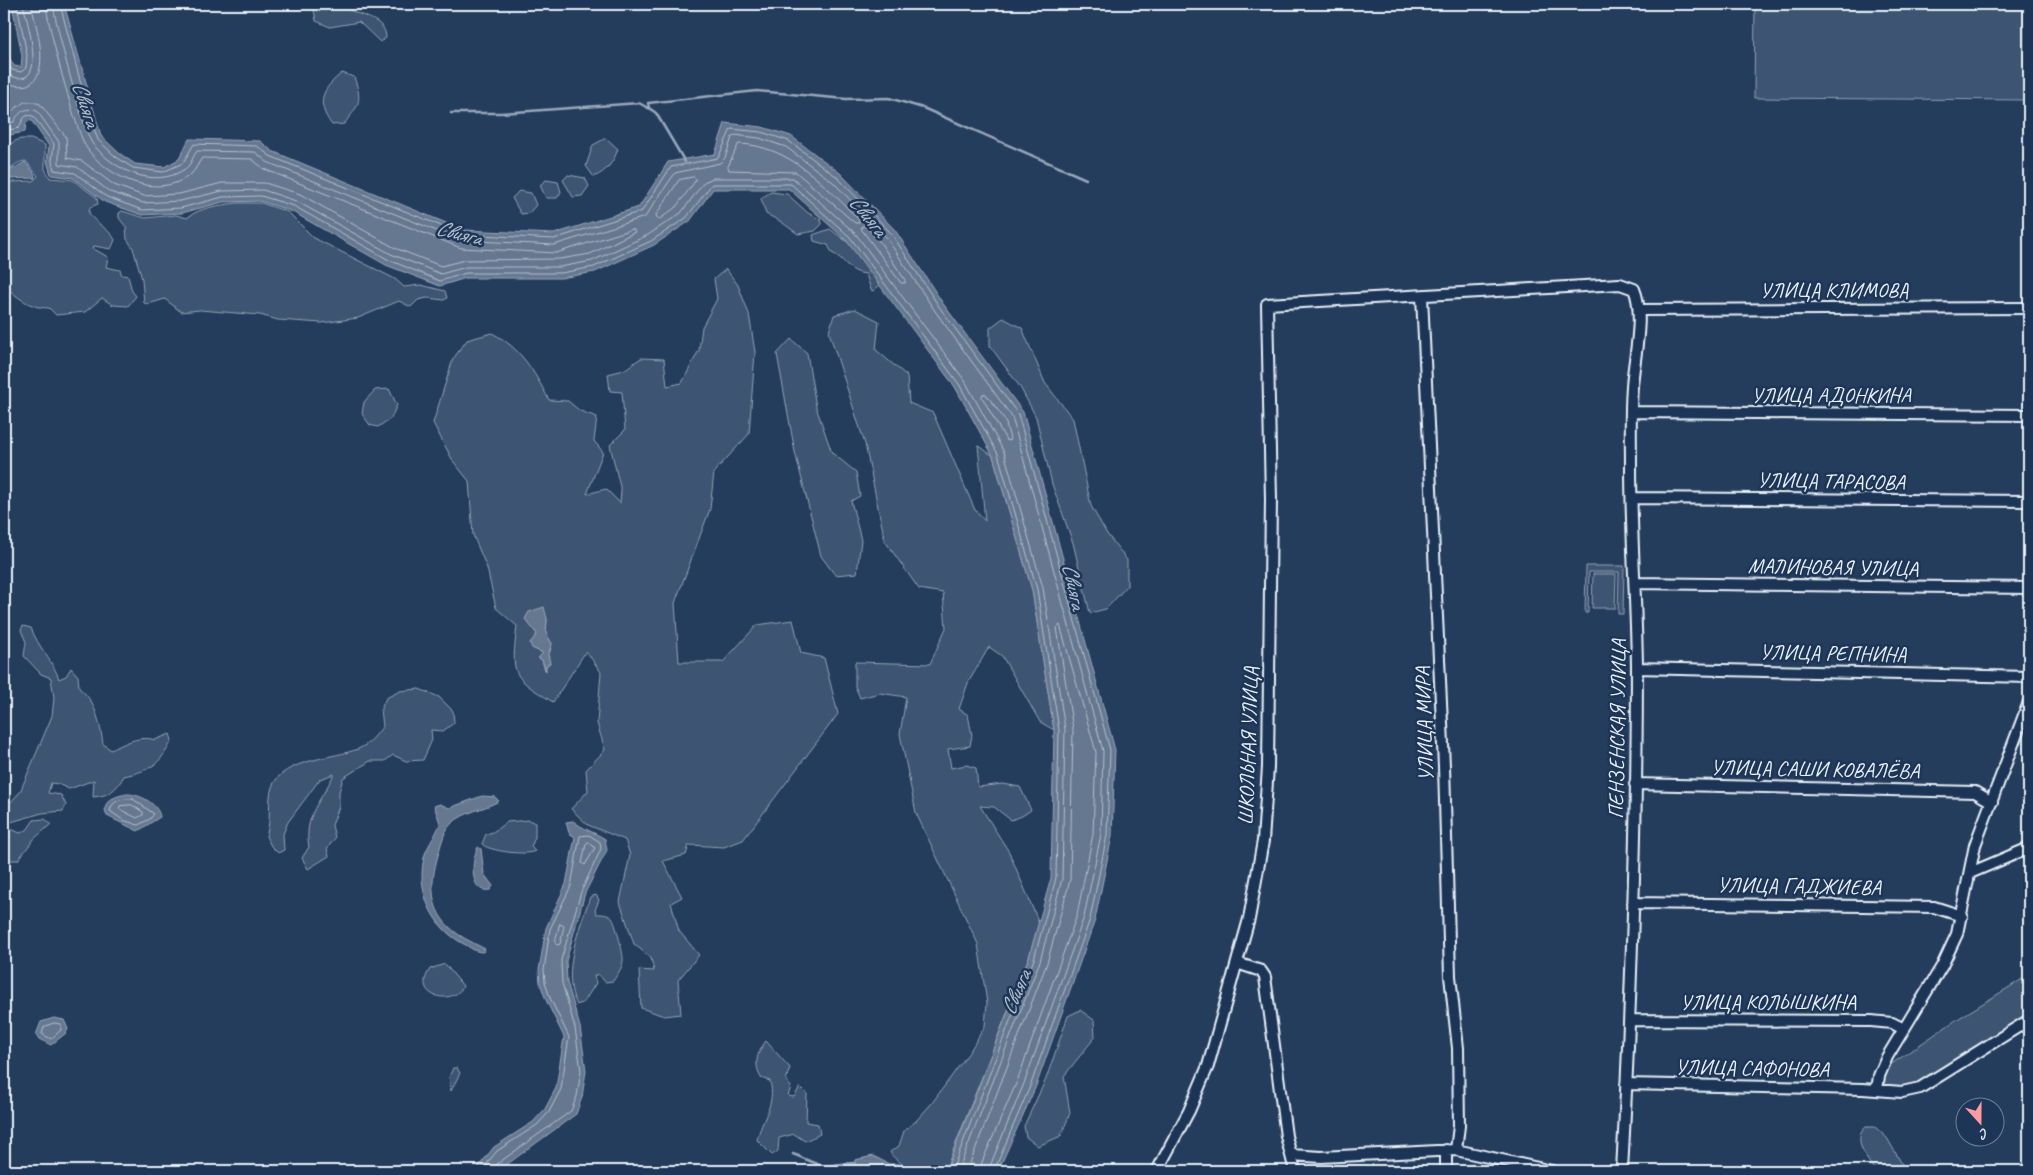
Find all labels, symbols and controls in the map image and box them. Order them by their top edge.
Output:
water label: Свияга [66,78,107,133]
water label: Свияга [843,189,895,245]
water label: Свияга [433,213,488,253]
street label: УЛИЦА КЛИМОВА [1760,277,1909,303]
street label: УЛИЦА АДОНКИНА [1751,382,1912,408]
street label: УЛИЦА ТАРАСОВА [1757,467,1907,495]
street label: МАЛИНОВАЯ УЛИЦА [1748,553,1919,581]
water label: Свияга [1056,561,1093,615]
street label: ПЕНЗЕНСКАЯ УЛИЦА [1602,638,1632,819]
street label: УЛИЦА РЕПНИНА [1759,639,1907,667]
street label: ШКОЛЬНАЯ УЛИЦА [1232,666,1264,826]
street label: УЛИЦА МИРА [1409,666,1439,782]
street label: УЛИЦА САШИ КОВАЛЁВА [1710,754,1921,784]
street label: УЛИЦА ГАДЖИЕВА [1717,872,1883,900]
water label: Свияга [994,963,1039,1019]
street label: УЛИЦА КОЛЫШКИНА [1680,989,1856,1015]
street label: УЛИЦА САФОНОВА [1675,1054,1831,1082]
north arrow [1956,1098,2006,1148]
text: С [1976,1125,1991,1144]

